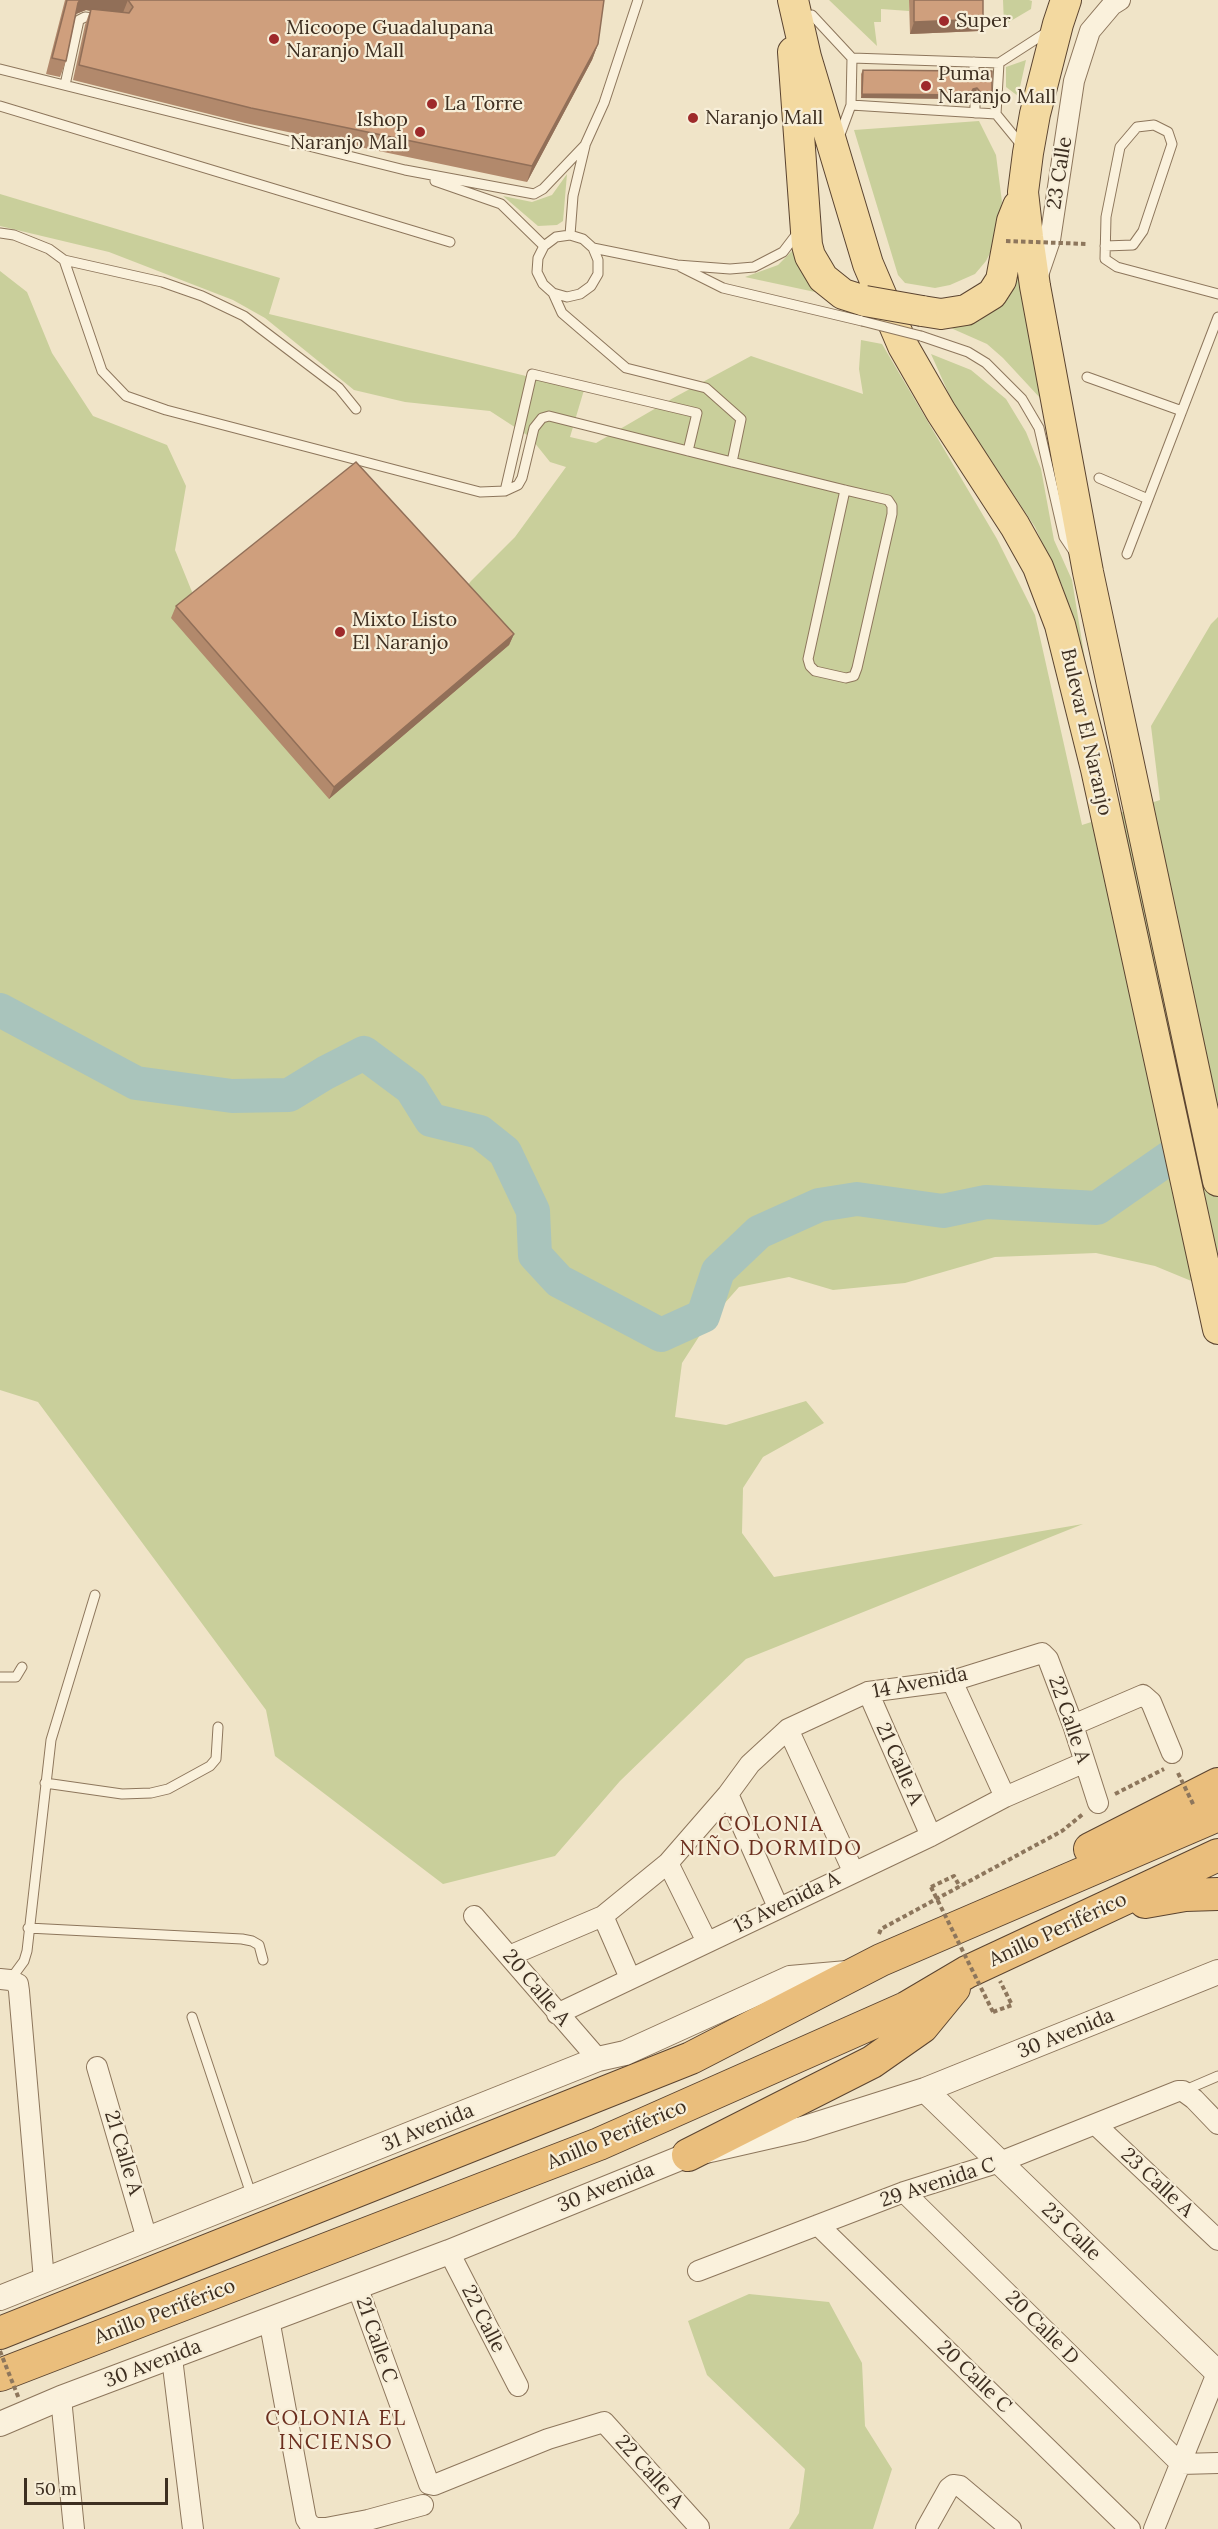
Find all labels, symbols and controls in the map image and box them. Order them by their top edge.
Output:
place label: Super [956,9,1011,33]
marker: Super [937,14,951,28]
place label: Micoope Guadalupana Naranjo Mall [286,16,494,63]
marker: Micoope Guadalupana Naranjo Mall [267,32,281,46]
place label: Puma Naranjo Mall [938,62,1056,109]
marker: Puma Naranjo Mall [919,79,933,93]
place label: La Torre [444,92,523,116]
marker: La Torre [425,97,439,111]
place label: Naranjo Mall [705,106,823,130]
place label: Ishop Naranjo Mall [290,108,408,155]
marker: Naranjo Mall [686,111,700,125]
marker: Ishop Naranjo Mall [413,125,427,139]
street label: 23 Calle [1042,135,1078,211]
place label: Mixto Listo El Naranjo [352,608,457,655]
marker: Mixto Listo El Naranjo [333,625,347,639]
street label: Bulevar El Naranjo [1055,646,1117,818]
street label: 14 Avenida [870,1662,970,1704]
street label: 22 Calle A [1043,1673,1095,1767]
street label: 21 Calle A [870,1719,928,1809]
district label: COLONIA NIÑO DORMIDO [679,1812,863,1862]
street label: 13 Avenida A [730,1867,844,1939]
street label: Anillo Periférico [985,1888,1131,1972]
street label: 20 Calle A [497,1945,575,2031]
street label: 30 Avenida [1014,2004,1118,2064]
street label: Anillo Periférico [544,2095,690,2175]
street label: 31 Avenida [379,2099,477,2157]
street label: 21 Calle A [99,2108,147,2198]
street label: 23 Calle A [1116,2143,1198,2223]
street label: 29 Avenida C [877,2153,999,2213]
street label: 30 Avenida [554,2158,658,2218]
street label: 23 Calle [1036,2198,1106,2266]
street label: Anillo Periférico [91,2274,239,2350]
street label: 22 Calle [456,2281,510,2357]
street label: 20 Calle D [1000,2286,1084,2370]
street label: 21 Calle C [350,2294,402,2386]
street label: 30 Avenida [101,2335,205,2393]
street label: 20 Calle C [932,2336,1016,2418]
district label: COLONIA EL INCIENSO [265,2406,407,2456]
street label: 22 Calle A [610,2430,688,2514]
scale bar [27,2466,171,2504]
text: 50 m [35,2477,77,2500]

